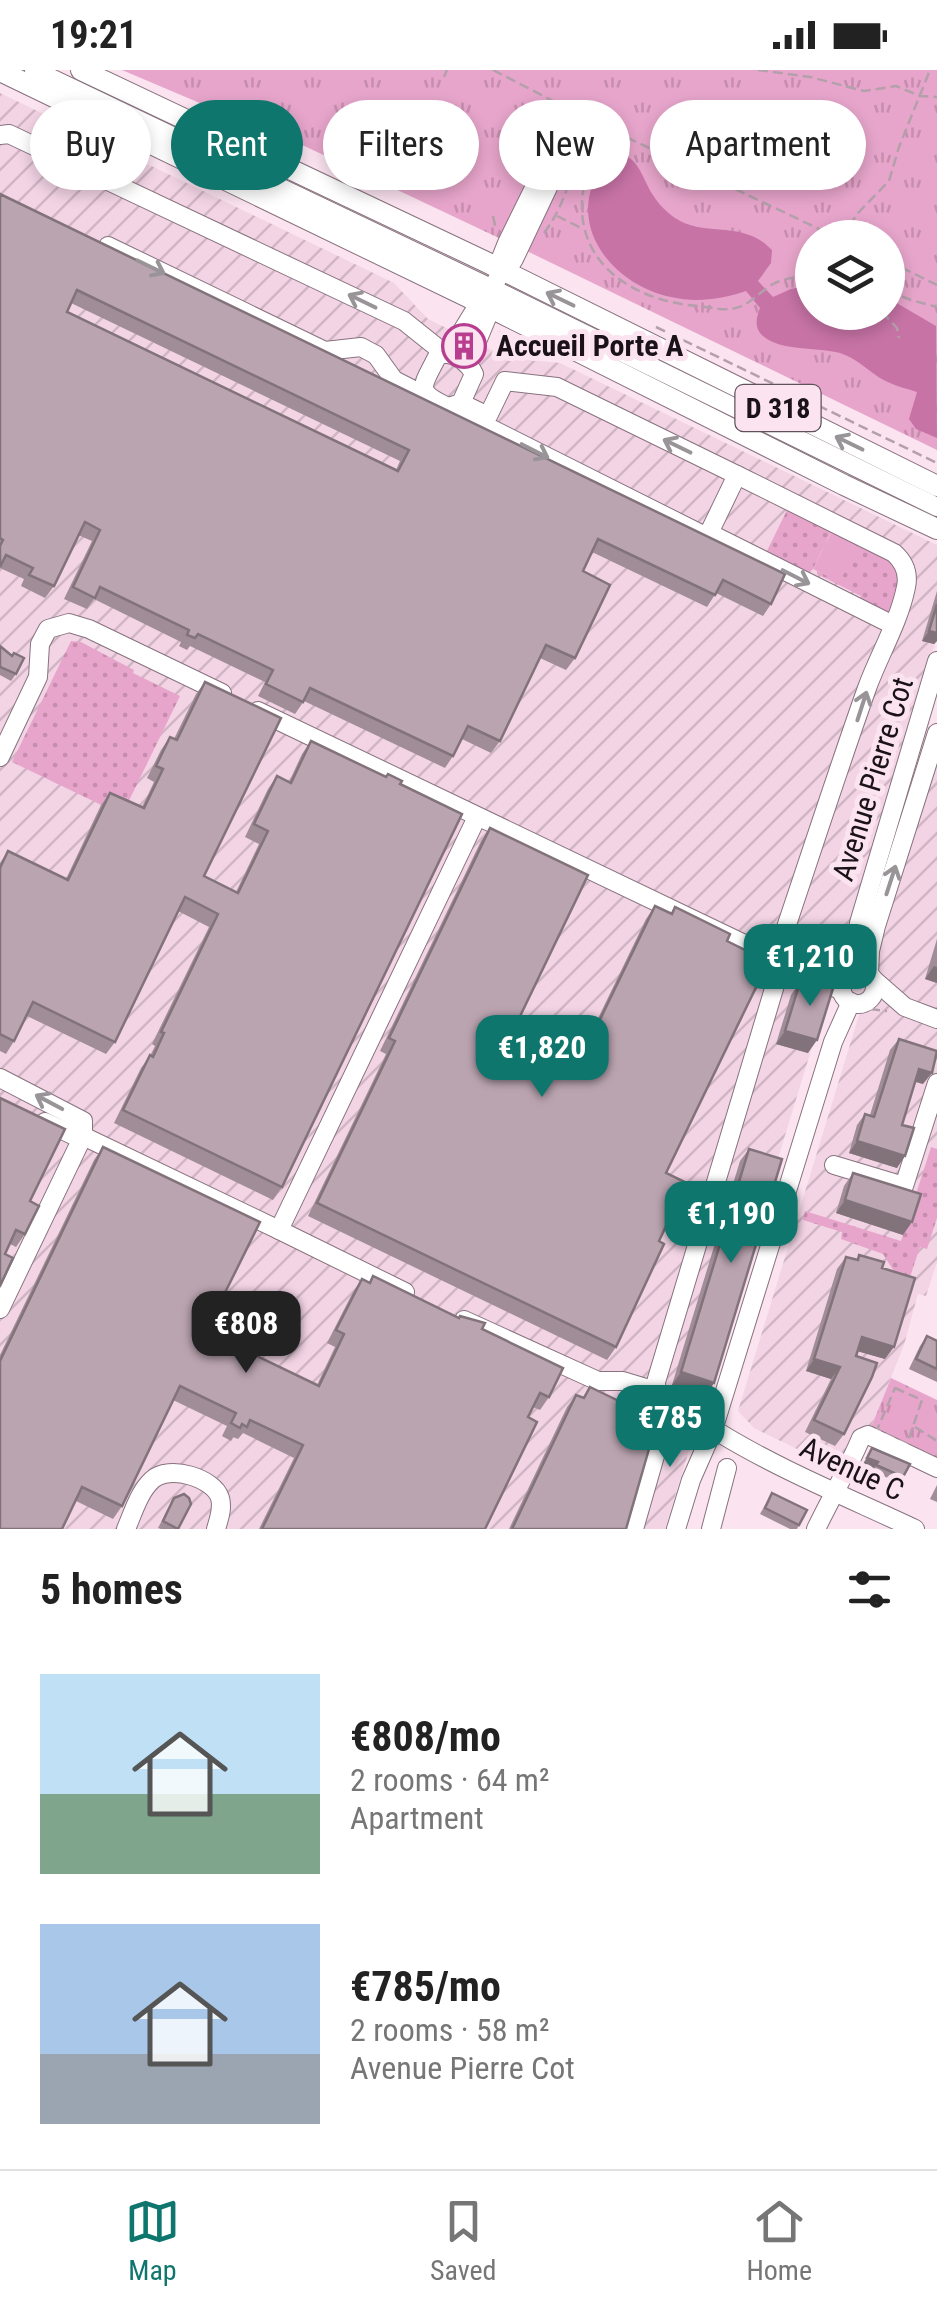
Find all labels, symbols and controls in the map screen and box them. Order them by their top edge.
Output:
text: 19:21 [50,13,137,57]
chip: Buy [30,100,151,190]
chip: Rent [171,100,303,190]
chip: Filters [323,100,479,190]
chip: New [499,100,630,190]
chip: Apartment [650,100,866,190]
map controls [795,220,905,330]
button: layers [795,220,905,330]
one-way arrow [135,258,165,277]
one-way arrow [546,289,576,308]
one-way arrow [348,291,378,310]
building icon: Accueil Porte A [441,323,487,369]
place label: Accueil Porte A [496,328,684,363]
road number: D 318 [736,385,820,431]
one-way arrow [835,433,865,452]
one-way arrow [663,435,693,454]
one-way arrow [520,442,550,461]
one-way arrow [781,568,811,587]
street label: Avenue Pierre Cot [825,673,920,885]
one-way arrow [854,690,872,722]
one-way arrow [883,864,901,896]
pin: €1,210 [729,924,891,1009]
text: €1,210 [766,937,854,975]
pin: €1,820 [461,1015,623,1100]
text: €1,820 [498,1028,586,1066]
one-way arrow [34,1092,64,1112]
pin: €1,190 [650,1181,812,1266]
text: €1,190 [687,1194,775,1232]
pin: €808 [187,1291,305,1376]
text: €808 [214,1304,278,1342]
pin: €785 [611,1385,729,1470]
text: €785 [638,1398,702,1436]
street label: Avenue C [795,1429,910,1508]
icon: filters [842,1562,897,1617]
text: 5 homes [40,1565,183,1614]
text: €808/mo [350,1712,501,1761]
icon: home [120,1714,240,1834]
text: 2 rooms · 64 m² [350,1761,549,1799]
text: Apartment [350,1799,484,1837]
text: €785/mo [350,1962,501,2011]
icon: home [120,1964,240,2084]
text: 2 rooms · 58 m² [350,2011,549,2049]
text: Avenue Pierre Cot [350,2049,575,2087]
tab: Map [125,2194,180,2287]
tab: Saved [430,2194,496,2287]
tab: Home [746,2194,812,2287]

